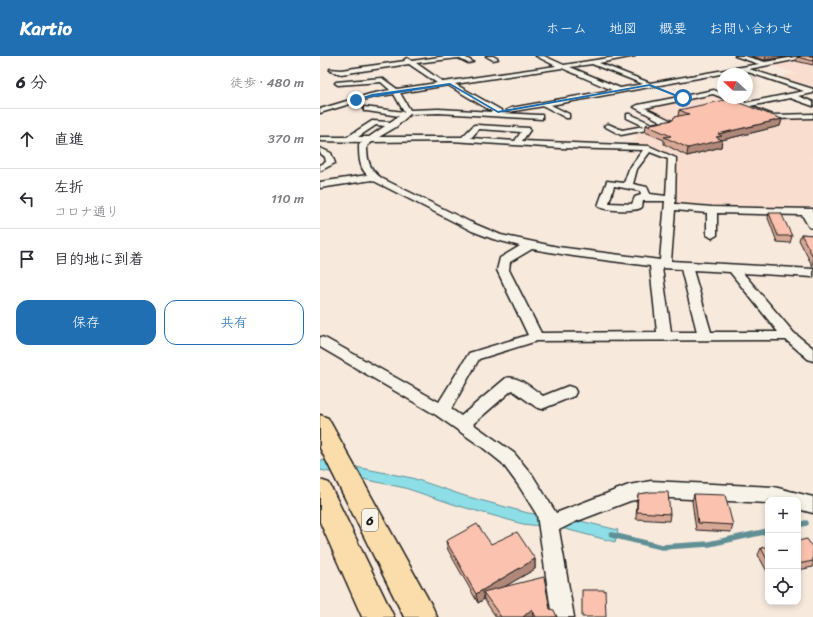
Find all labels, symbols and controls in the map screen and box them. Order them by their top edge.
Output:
text: Kartio [20,12,72,45]
text: ホーム [546,16,587,41]
text: 地図 [609,16,637,41]
text: 概要 [659,16,687,41]
text: お問い合わせ [709,16,793,41]
text: 6 分 [16,67,47,97]
north arrow [717,68,753,104]
text: 徒歩 · 480 m [230,71,304,94]
route start [674,89,692,107]
route end [347,91,365,109]
text: 直進 [54,126,84,152]
text: 370 m [268,127,304,150]
icon: ahead [16,128,38,150]
text: 左折 [54,174,84,200]
text: 110 m [271,187,304,210]
icon: left [16,188,38,210]
text: コロナ通り [54,200,119,223]
text: 目的地に到着 [54,246,144,272]
icon: arrive [16,248,38,270]
button: 保存 [16,300,156,345]
button: 共有 [164,300,304,345]
map controls [765,497,801,605]
button: + [765,497,801,533]
road number: 6 [362,509,378,531]
button: − [765,533,801,569]
button: locate [765,569,801,605]

